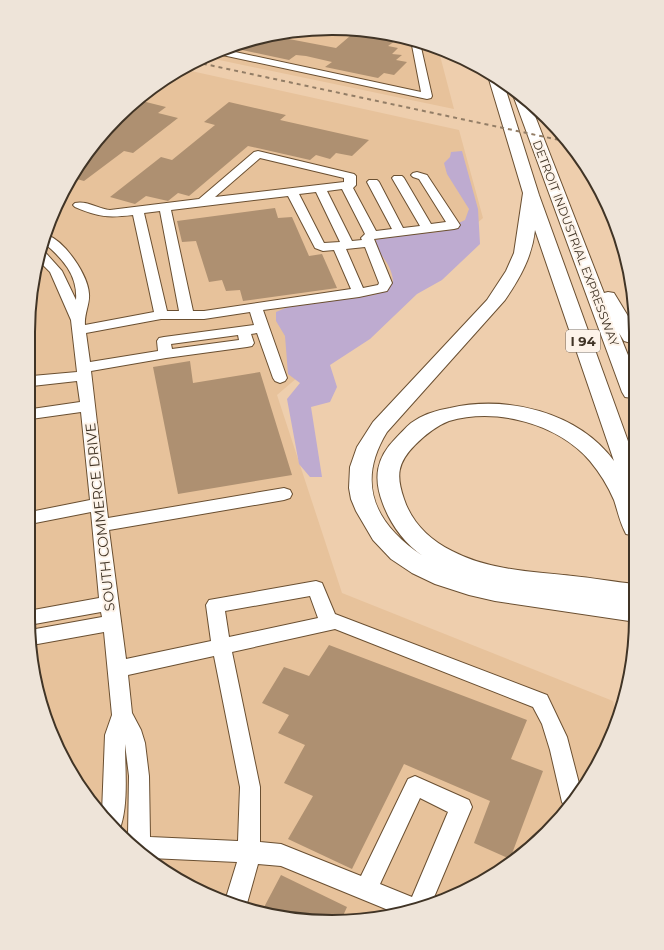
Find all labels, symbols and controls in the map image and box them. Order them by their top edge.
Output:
street label: DETROIT INDUSTRIAL EXPRESSWAY [530,138,622,348]
road number: I 94 [566,330,600,352]
street label: SOUTH COMMERCE DRIVE [81,422,119,612]

